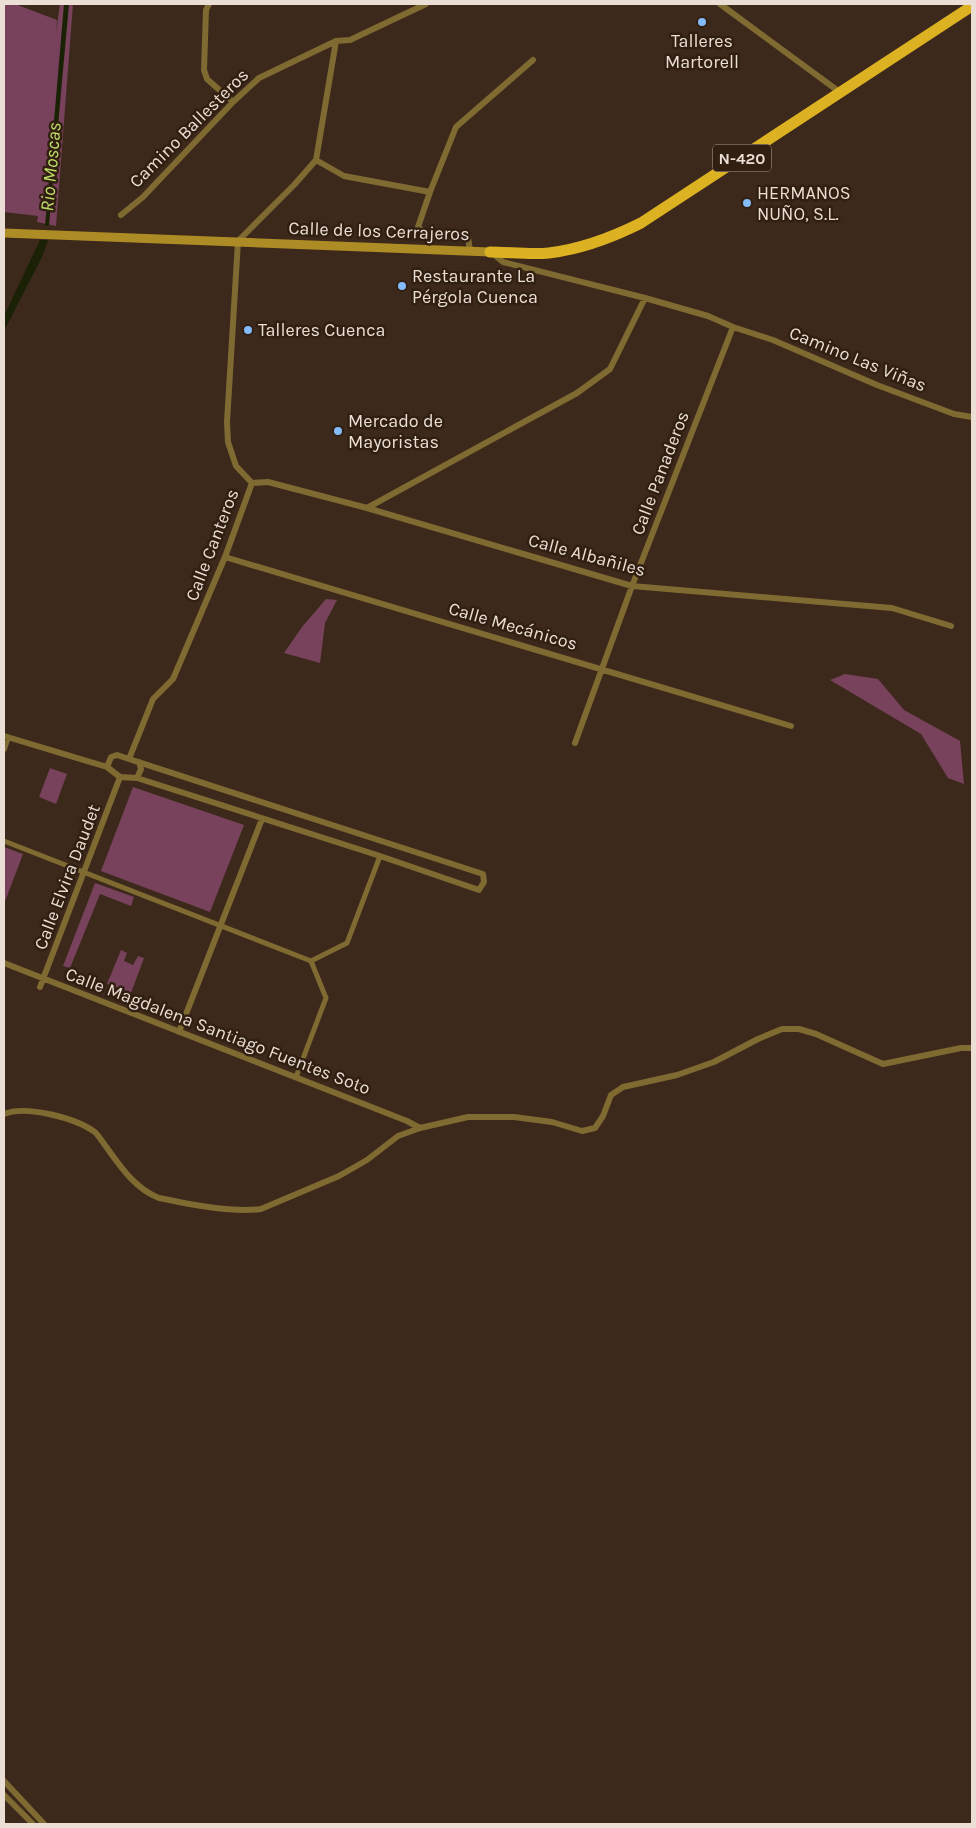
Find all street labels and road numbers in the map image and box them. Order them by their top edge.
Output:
street label: Camino Ballesteros [125,64,253,192]
road number: N-420 [713,144,771,172]
street label: Calle de los Cerrajeros [288,217,470,245]
street label: Camino Las Viñas [786,321,930,397]
street label: Calle Panaderos [626,408,694,538]
street label: Calle Canteros [181,486,243,604]
street label: Calle Albañiles [526,529,648,581]
street label: Calle Mecánicos [446,597,580,655]
street label: Calle Elvira Daudet [29,801,105,953]
street label: Calle Magdalena Santiago Fuentes Soto [62,963,374,1099]

